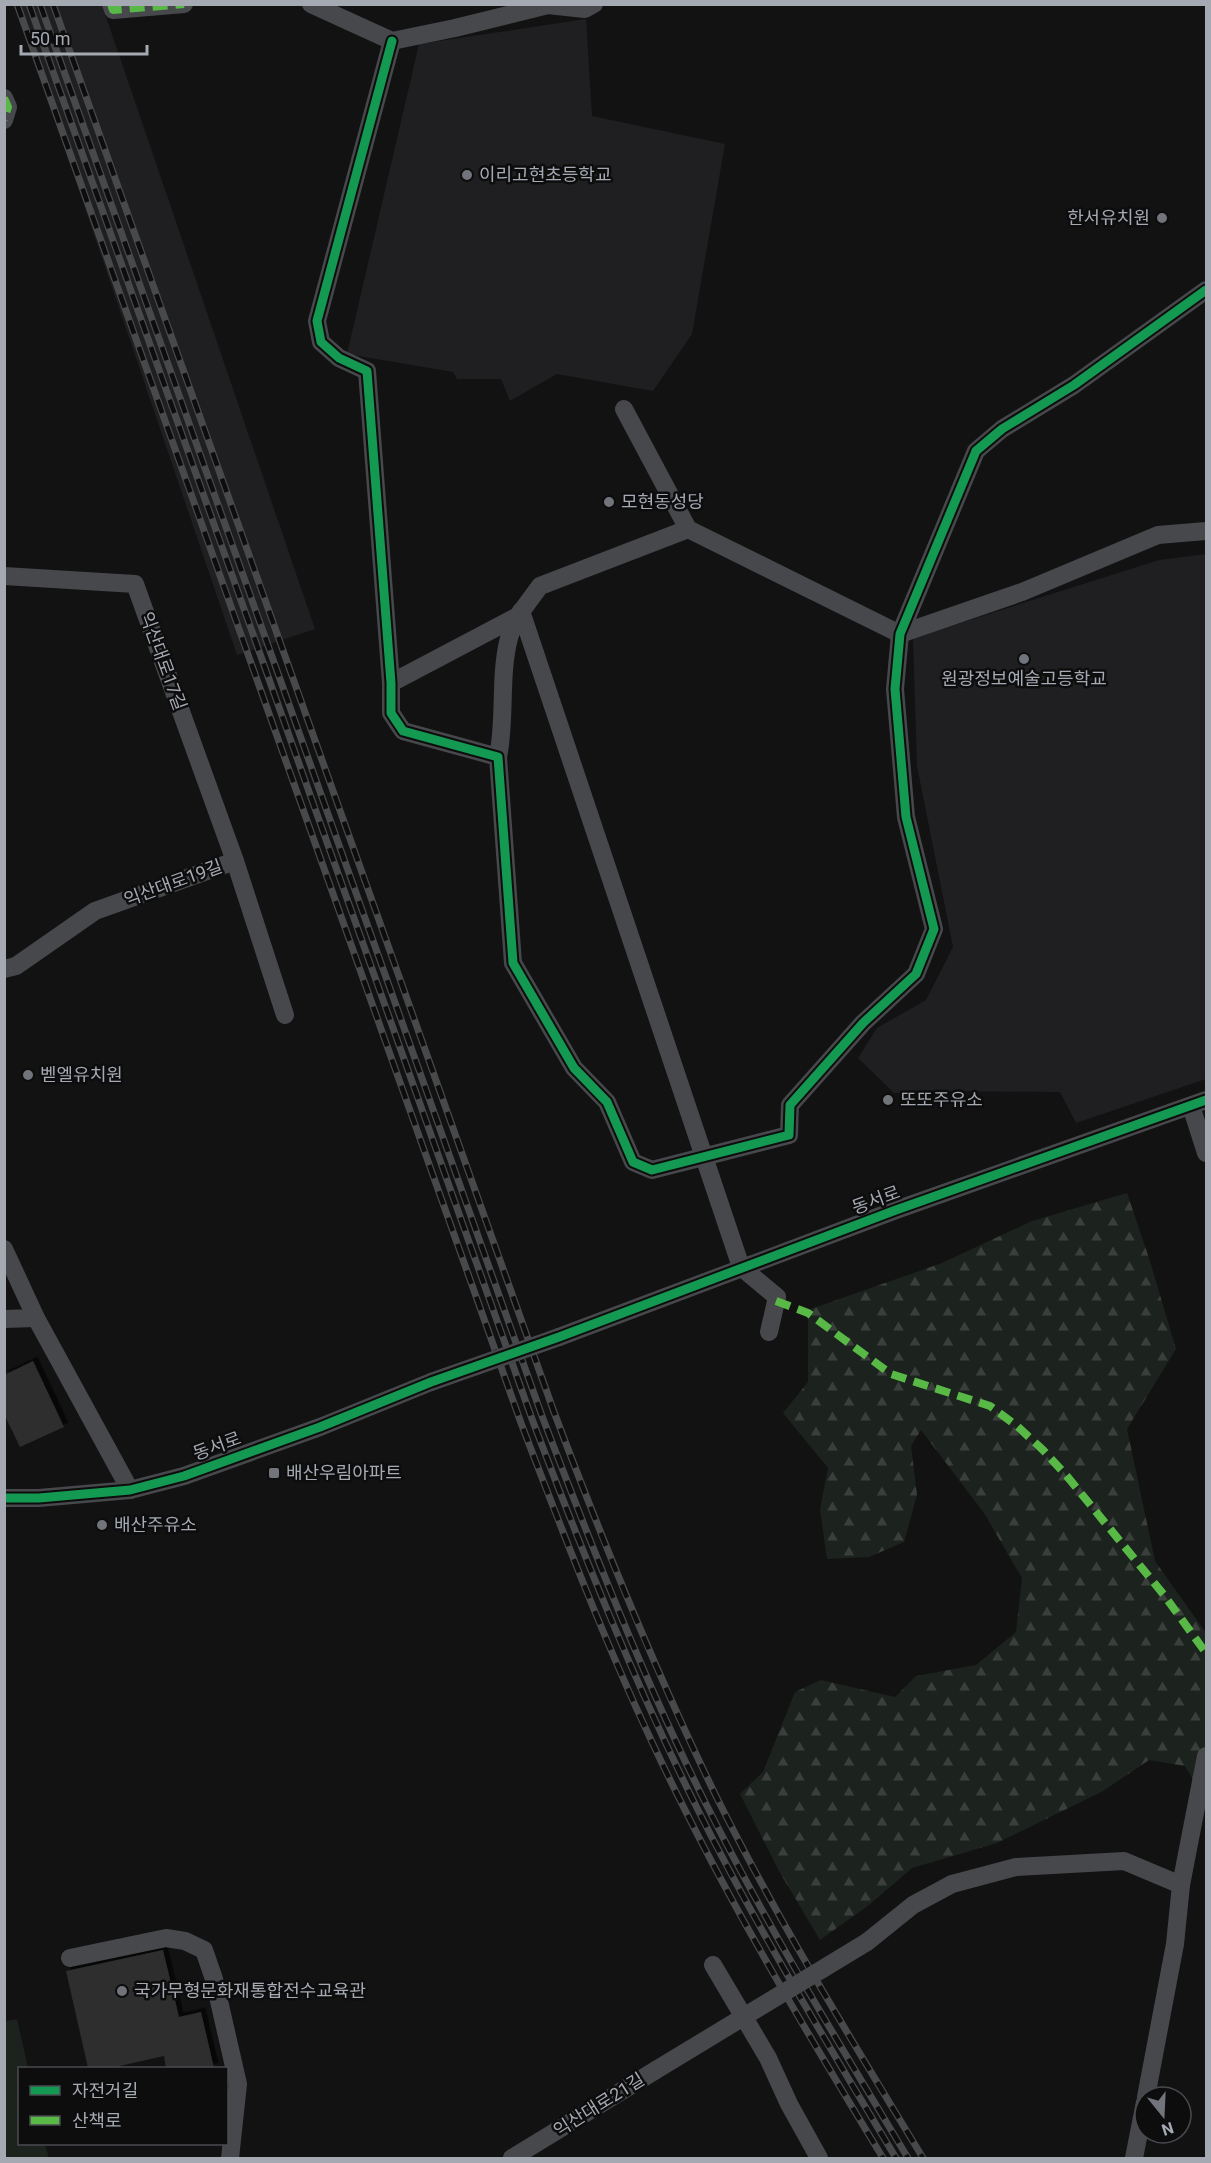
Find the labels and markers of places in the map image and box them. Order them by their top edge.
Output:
place label: 이리고현초등학교 [479,164,611,185]
marker: 이리고현초등학교 [460,168,474,182]
place label: 한서유치원 [1067,207,1150,228]
marker: 한서유치원 [1155,211,1169,225]
place label: 모현동성당 [621,491,704,512]
marker: 모현동성당 [602,495,616,509]
marker: 원광정보예술고등학교 [1017,652,1031,666]
place label: 원광정보예술고등학교 [941,668,1107,689]
place label: 벧엘유치원 [40,1064,123,1085]
marker: 벧엘유치원 [21,1068,35,1082]
place label: 또또주유소 [900,1089,983,1110]
marker: 또또주유소 [881,1093,895,1107]
place label: 배산우림아파트 [286,1462,402,1483]
marker: 배산우림아파트 [267,1466,281,1480]
place label: 배산주유소 [114,1514,197,1535]
marker: 배산주유소 [95,1518,109,1532]
place label: 국가무형문화재통합전수교육관 [134,1980,366,2001]
marker: 국가무형문화재통합전수교육관 [115,1984,129,1998]

